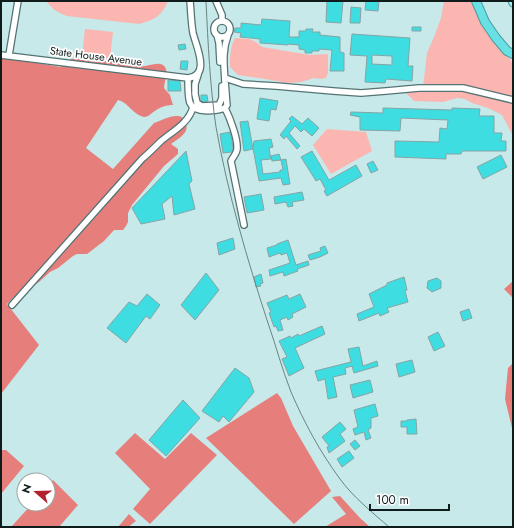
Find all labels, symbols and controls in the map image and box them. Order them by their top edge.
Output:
street label: State House Avenue [49,42,143,70]
north arrow [16,472,56,512]
text: N [18,482,36,495]
scale bar [370,486,449,512]
text: 100 m [376,491,409,509]

